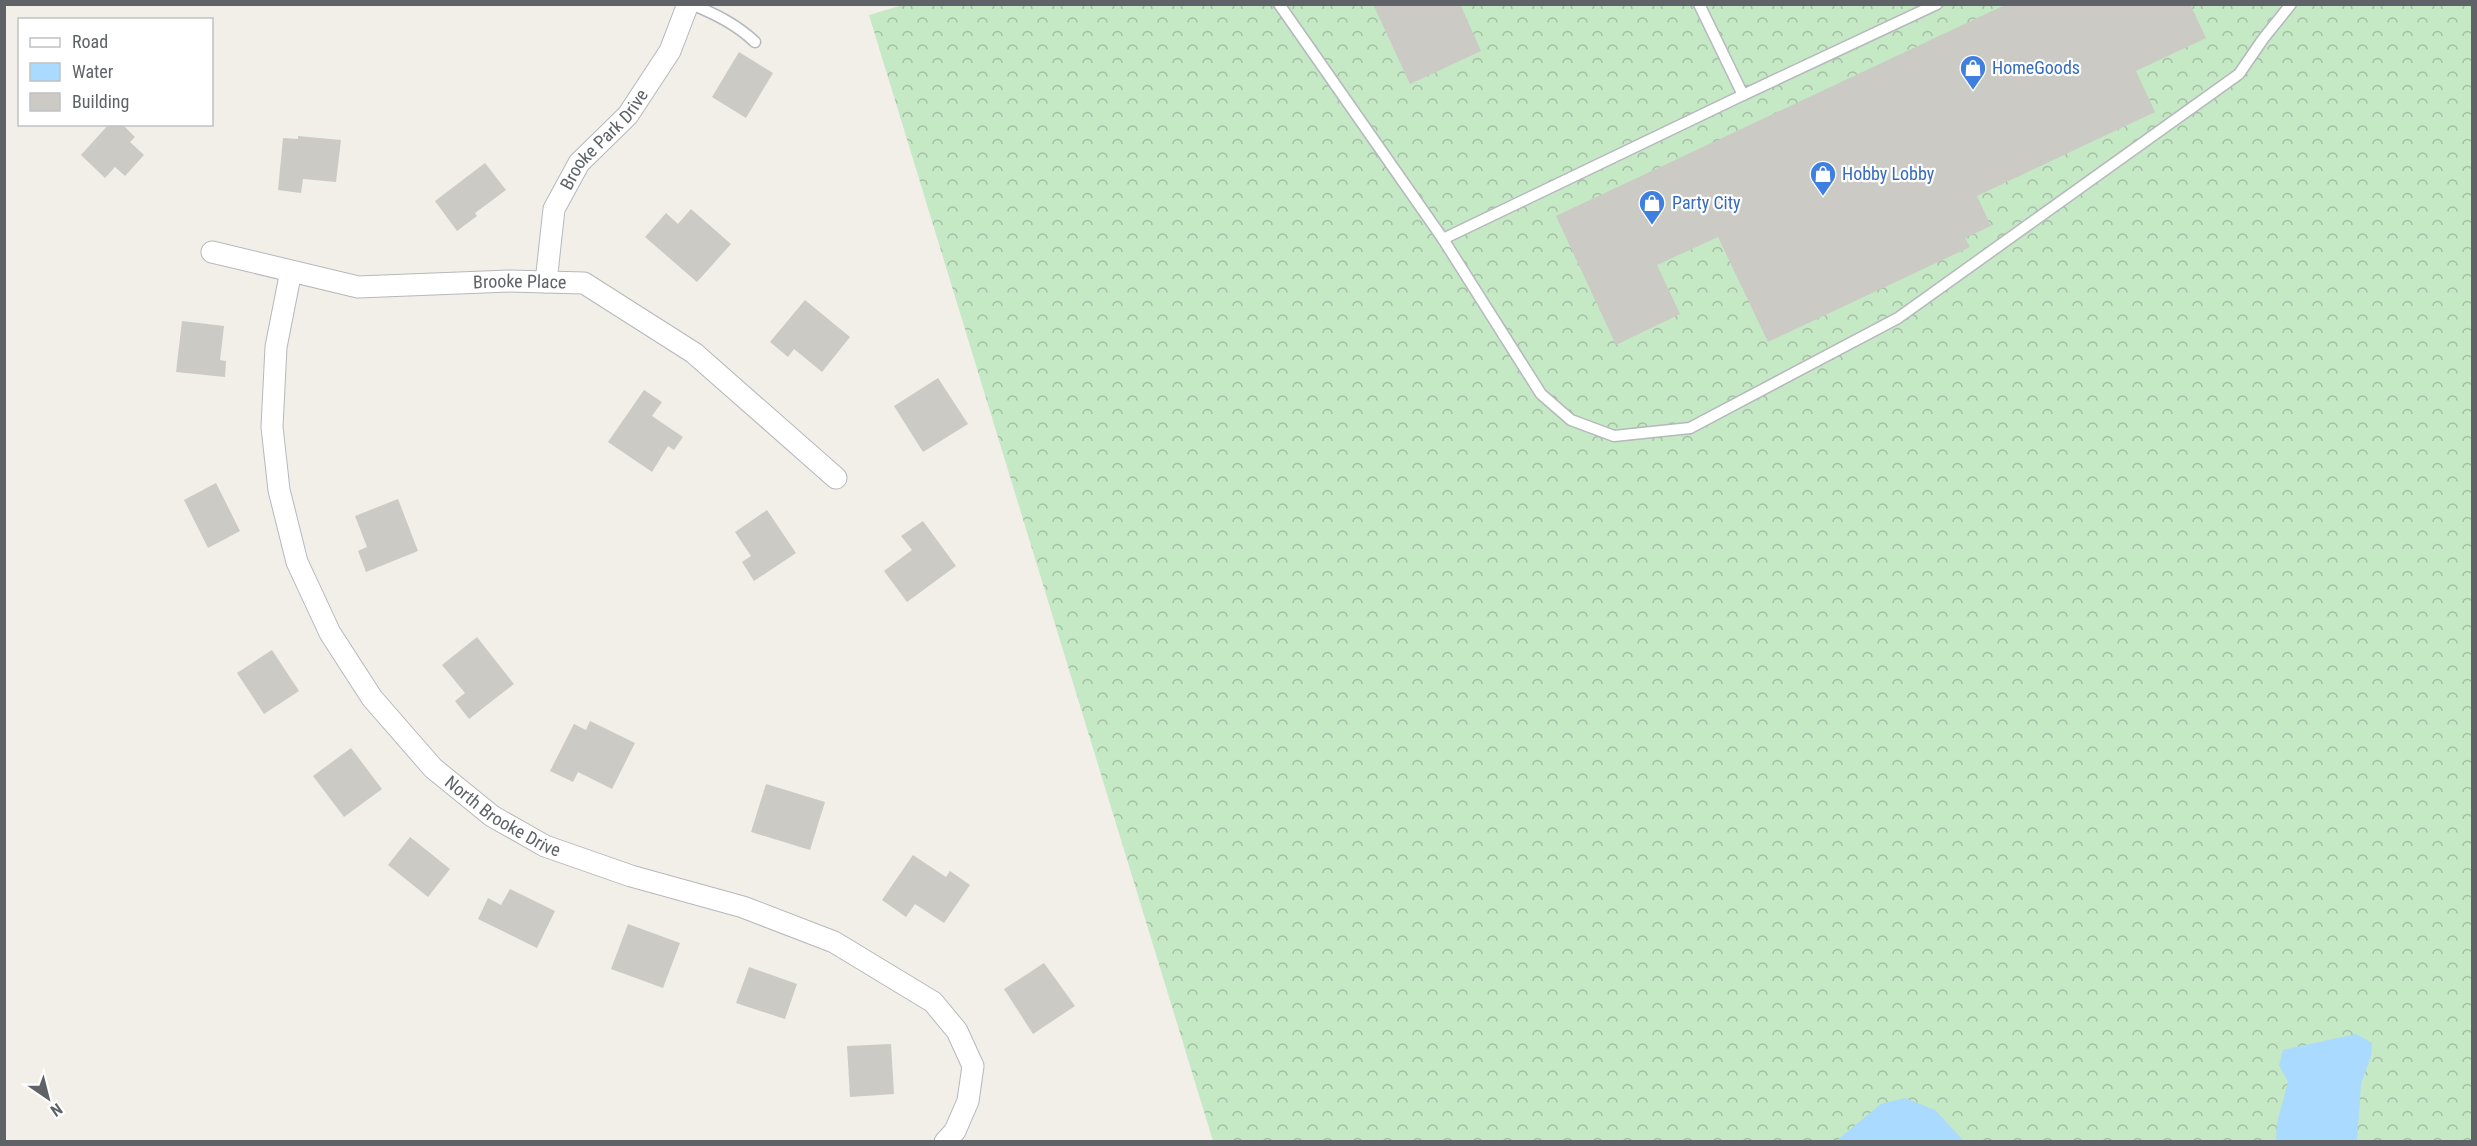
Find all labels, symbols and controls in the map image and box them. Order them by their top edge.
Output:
legend [18,18,213,126]
text: Road [72,31,108,52]
shop icon: HomeGoods [1958,53,1988,91]
place label: HomeGoods [1992,57,2080,78]
text: Water [72,61,114,82]
street label: Brooke Park Drive [556,85,652,193]
text: Building [72,91,129,112]
shop icon: Hobby Lobby [1808,159,1838,197]
place label: Hobby Lobby [1842,163,1935,184]
shop icon: Party City [1637,188,1667,226]
place label: Party City [1672,192,1741,213]
street label: Brooke Place [473,270,567,293]
street label: North Brooke Drive [441,771,563,861]
north arrow [18,1068,78,1128]
text: N [47,1099,66,1120]

